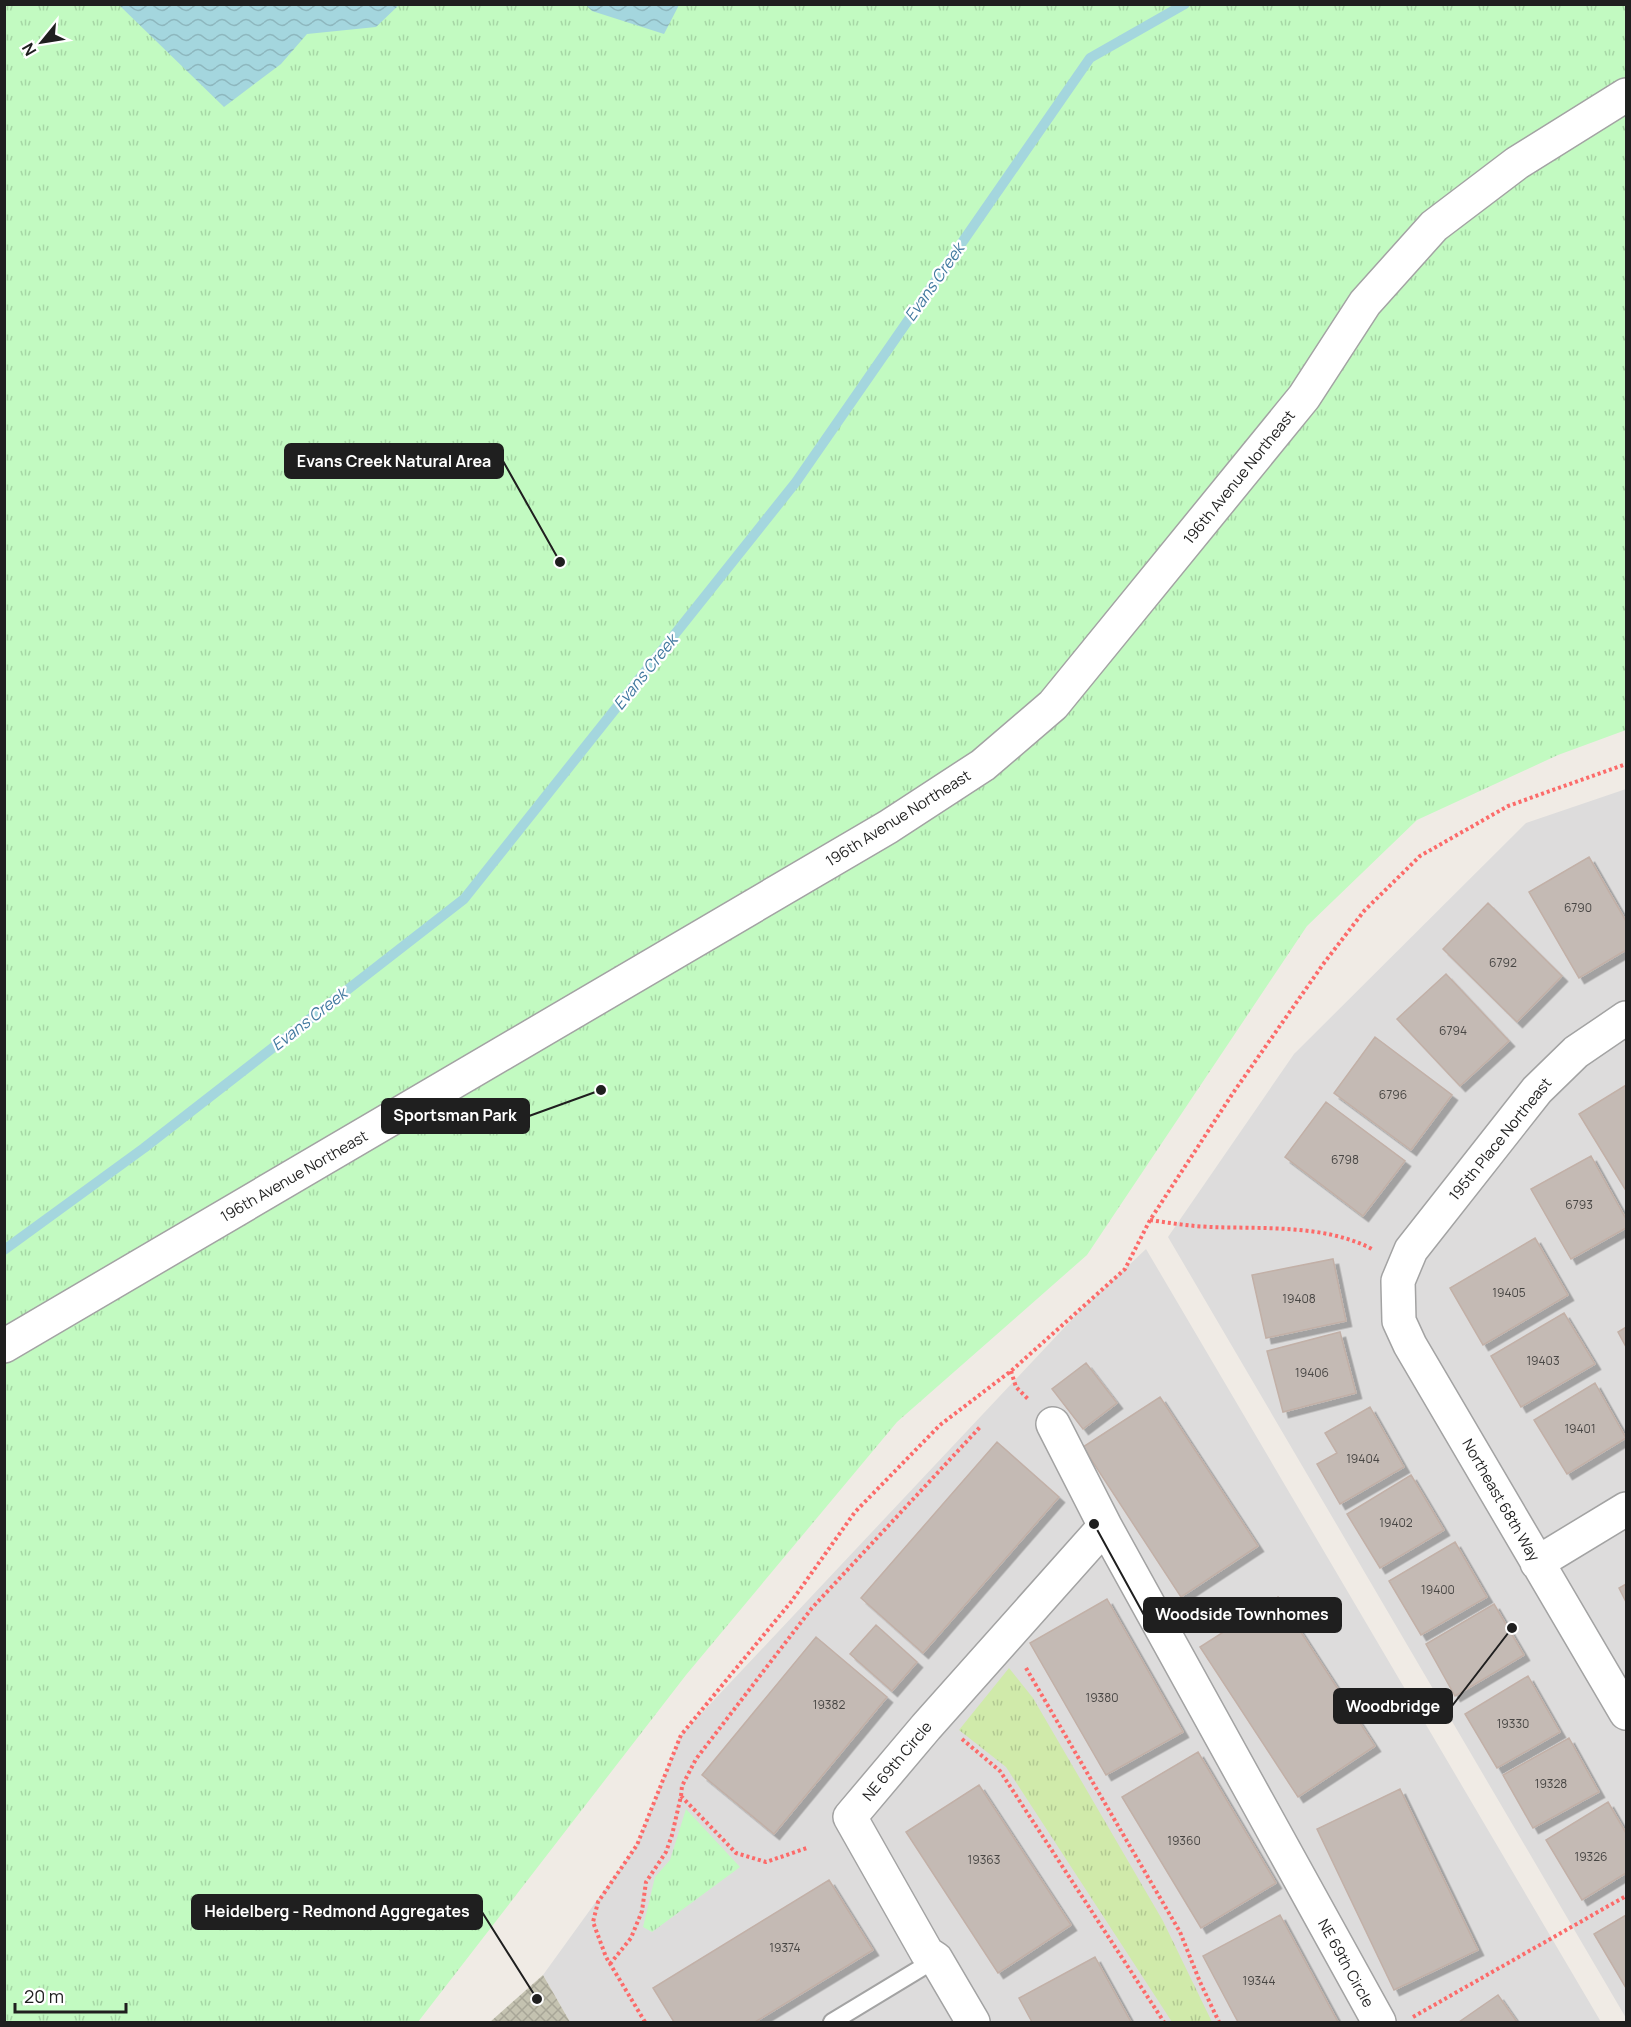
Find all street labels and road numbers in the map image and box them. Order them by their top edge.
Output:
street label: 196th Avenue Northeast [1178,405,1300,549]
street label: 196th Avenue Northeast [822,765,974,871]
street label: 195th Place Northeast [1444,1073,1556,1205]
street label: 196th Avenue Northeast [216,1125,372,1227]
street label: Northeast 68th Way [1457,1435,1545,1565]
street label: NE 69th Circle [857,1717,937,1805]
street label: NE 69th Circle [1313,1915,1379,2011]

